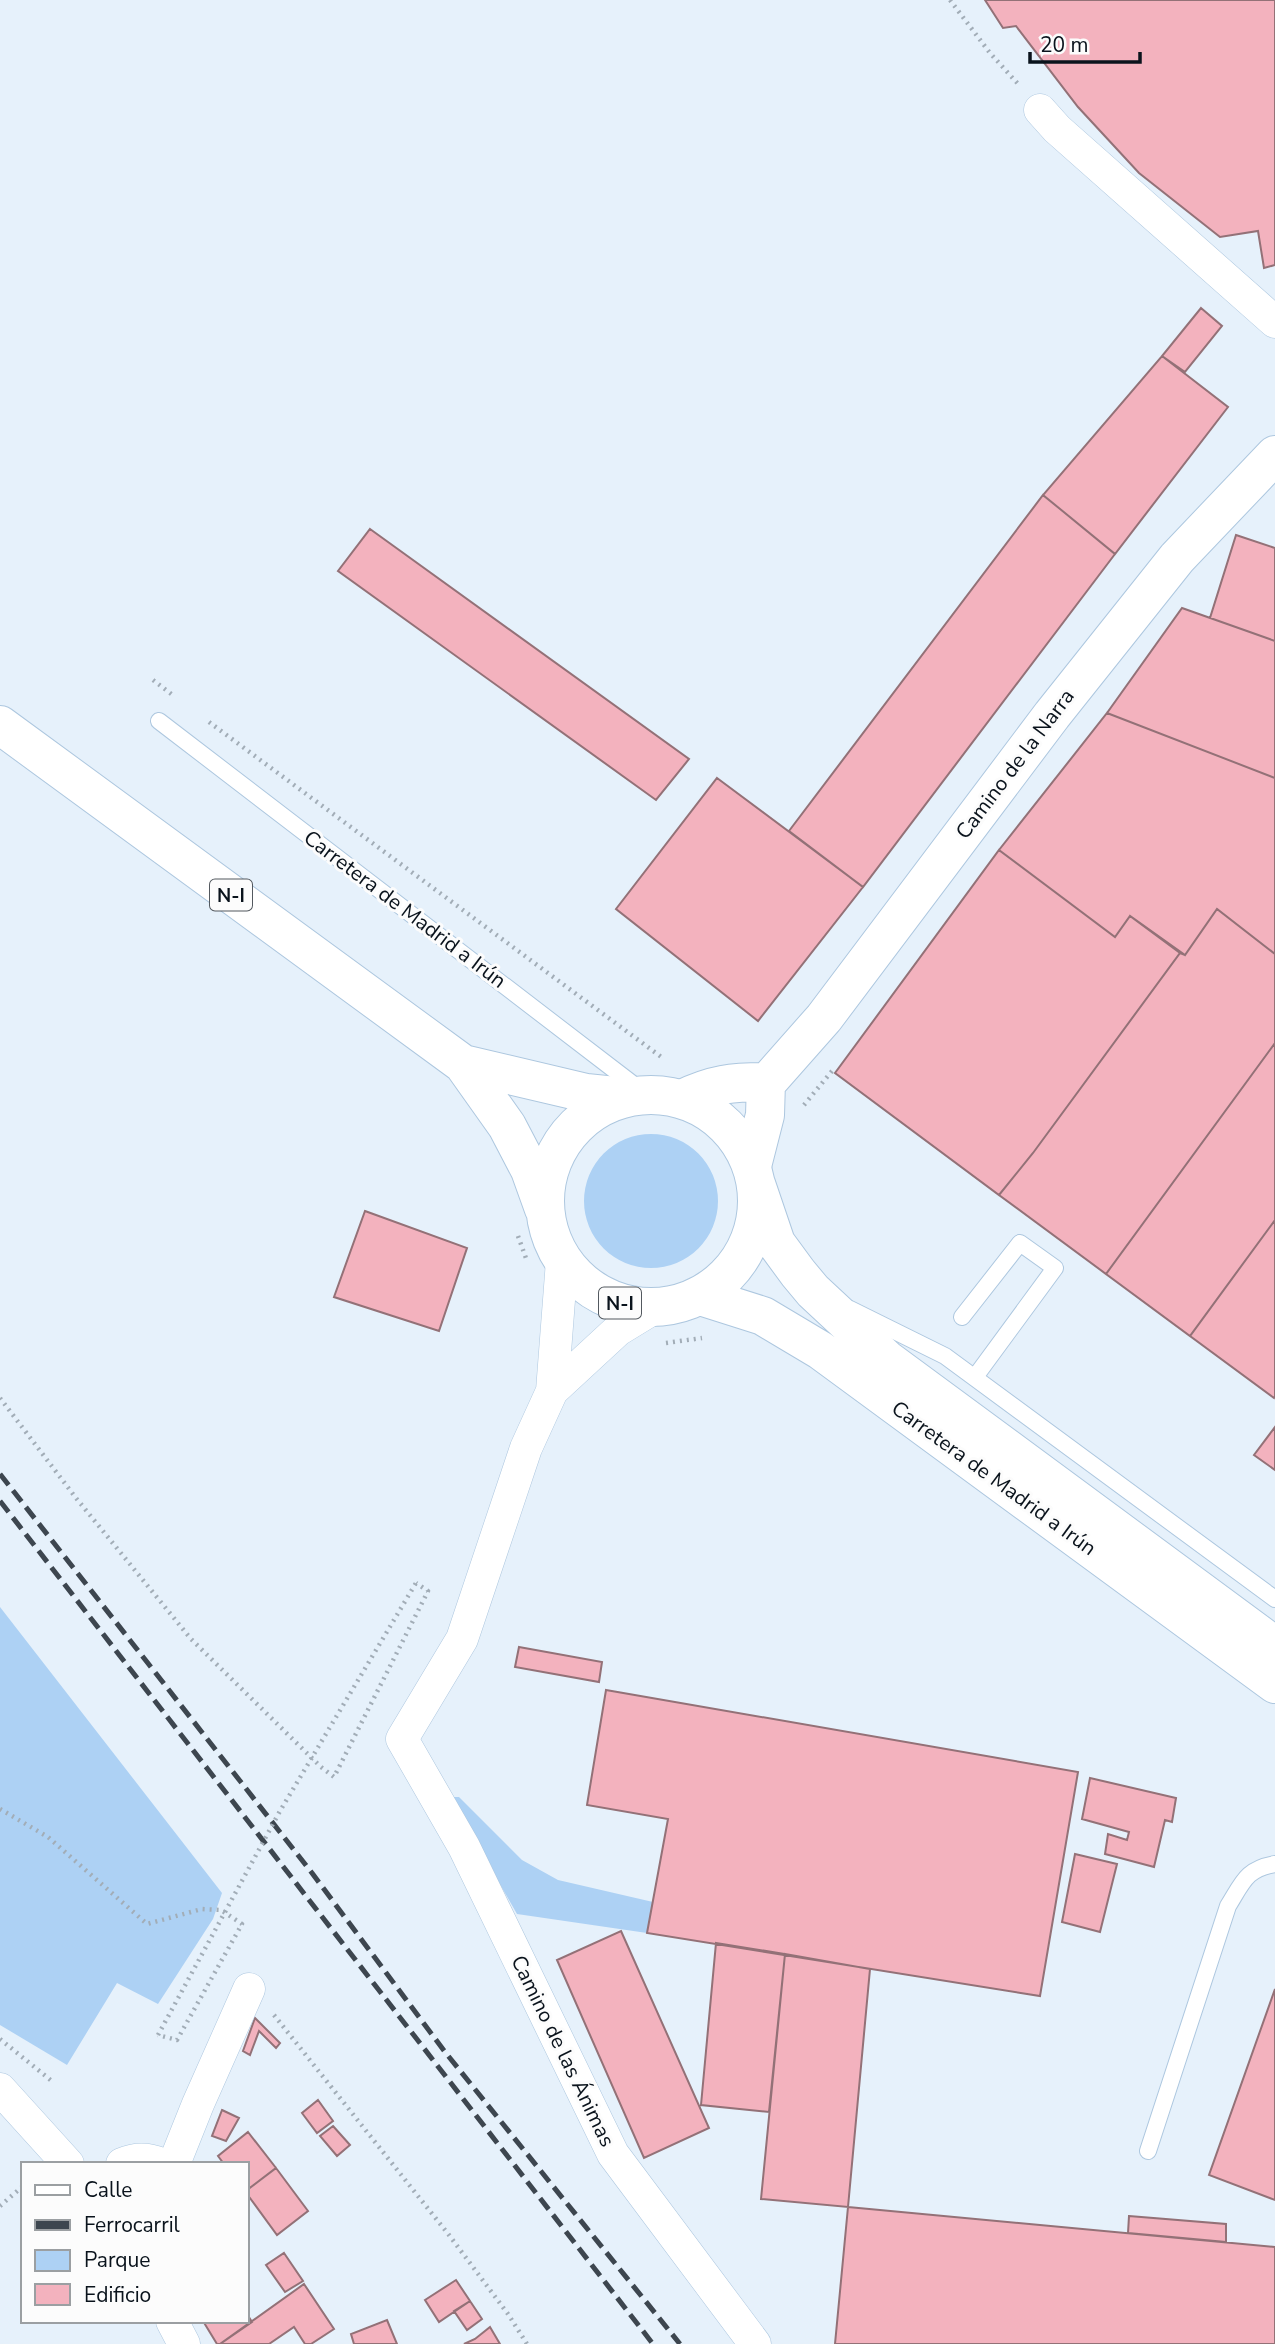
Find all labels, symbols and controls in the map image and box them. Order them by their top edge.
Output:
scale bar [1030,21,1140,65]
text: 20 m [1040,31,1089,59]
street label: Camino de la Narra [949,683,1081,845]
street label: Carretera de Madrid a Irún [298,824,512,994]
road number: N-I [210,880,252,911]
road number: N-I [599,1288,641,1318]
street label: Carretera de Madrid a Irún [886,1394,1102,1562]
street label: Camino de las Ánimas [504,1951,622,2151]
legend [21,2162,248,2323]
text: Calle [84,2176,132,2204]
text: Ferrocarril [84,2211,181,2239]
text: Parque [84,2246,151,2274]
text: Edificio [84,2281,151,2309]

